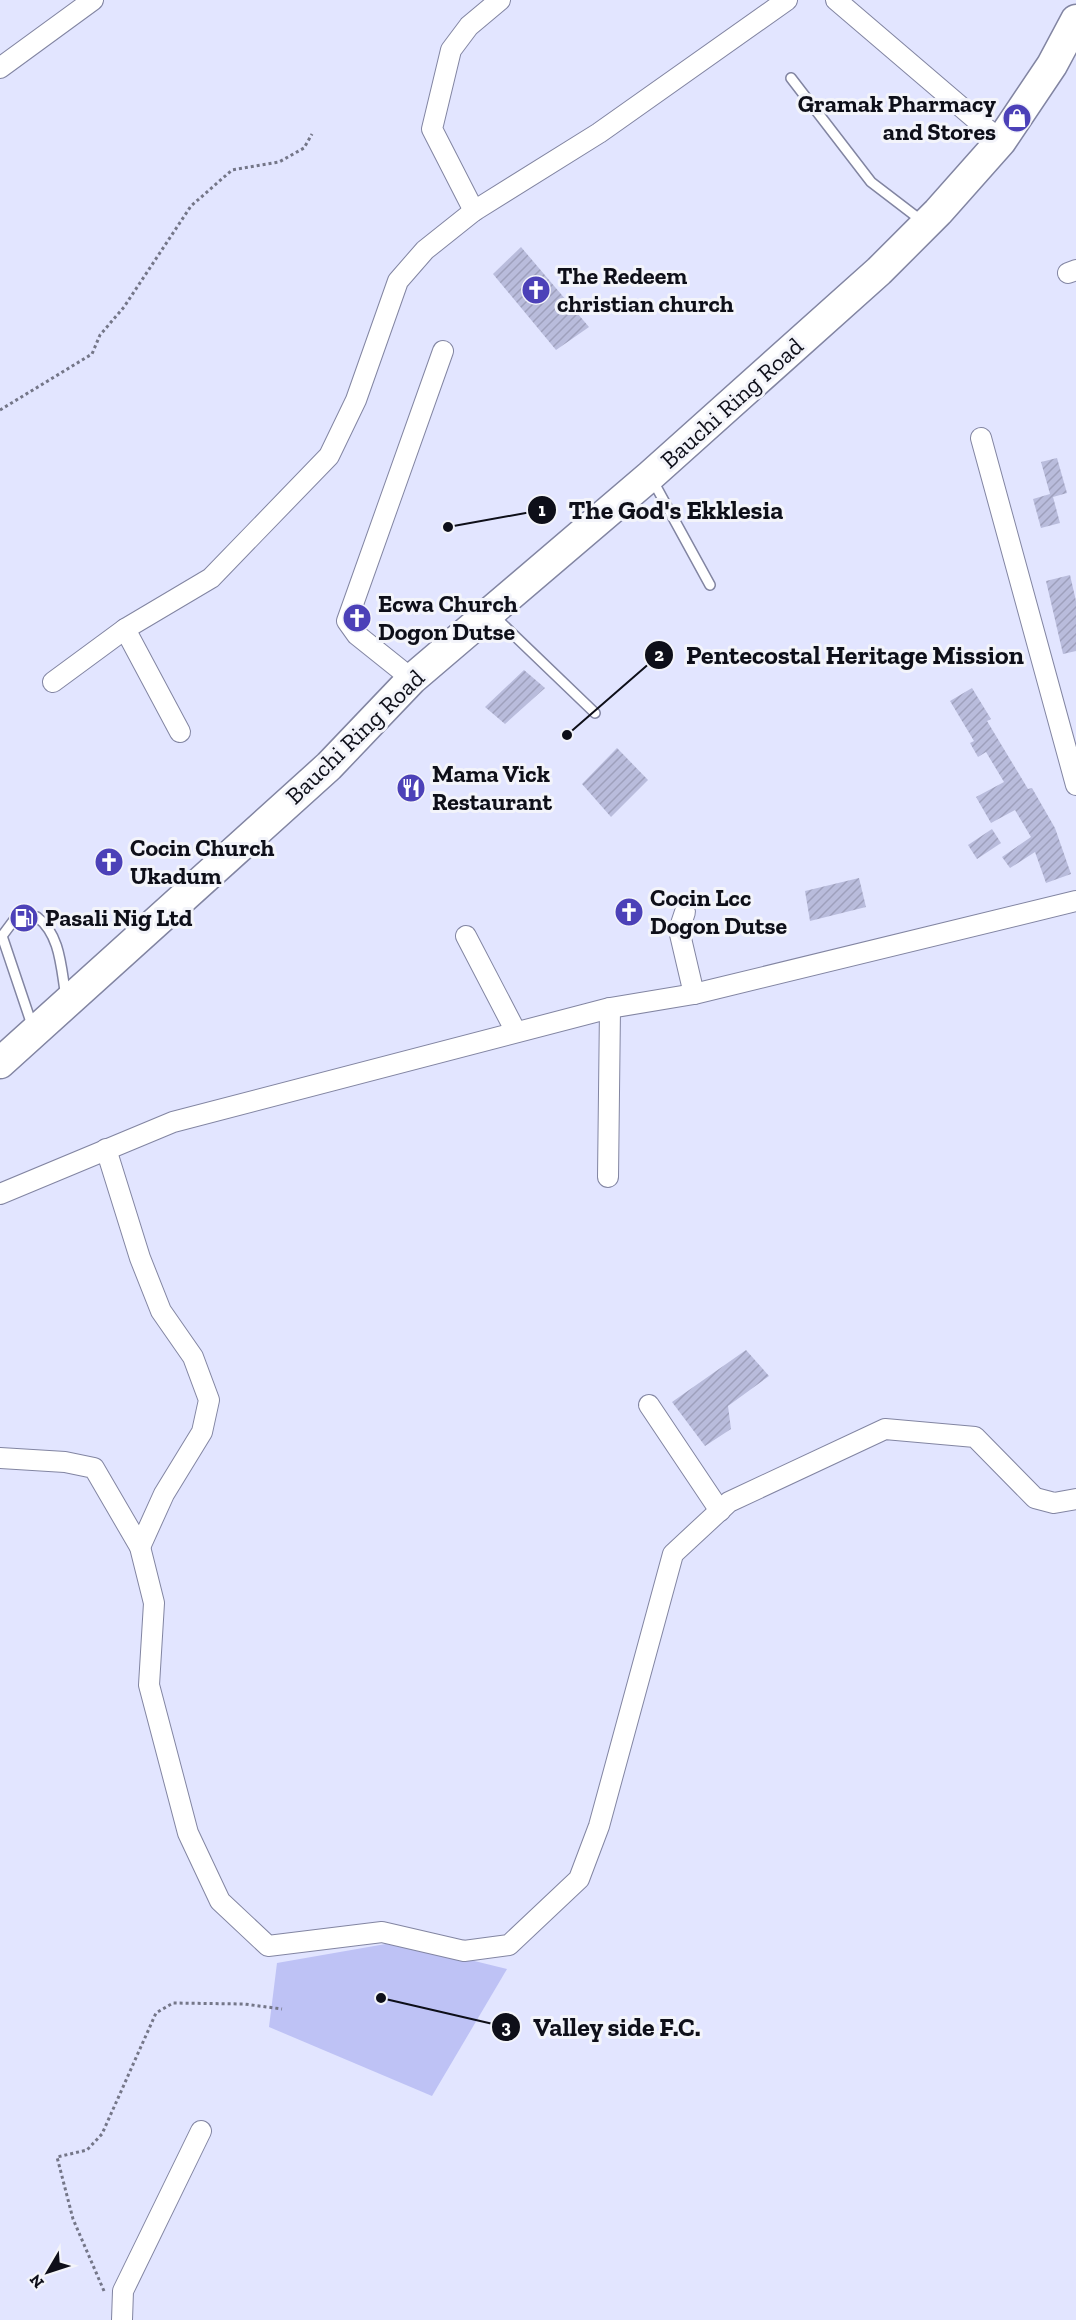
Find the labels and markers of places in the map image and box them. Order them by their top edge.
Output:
place label: Gramak Pharmacy and Stores [798,89,996,146]
shop icon: Gramak Pharmacy and Stores [1001,102,1033,134]
place label: The Redeem christian church [557,261,734,318]
church icon: The Redeem christian church [520,274,552,306]
callout: The God's Ekklesia [527,488,796,532]
place label: Ecwa Church Dogon Dutse [378,589,518,646]
church icon: Ecwa Church Dogon Dutse [341,602,373,634]
callout: Pentecostal Heritage Mission [644,633,1036,677]
place label: Mama Vick Restaurant [432,759,552,816]
restaurant icon: Mama Vick Restaurant [395,772,427,804]
place label: Cocin Church Ukadum [130,833,275,890]
church icon: Cocin Church Ukadum [93,846,125,878]
place label: Cocin Lcc Dogon Dutse [650,883,788,940]
church icon: Cocin Lcc Dogon Dutse [613,896,645,928]
fuel station icon: Pasali Nig Ltd [8,902,40,934]
place label: Pasali Nig Ltd [45,903,193,932]
callout: Valley side F.C. [491,2005,713,2049]

